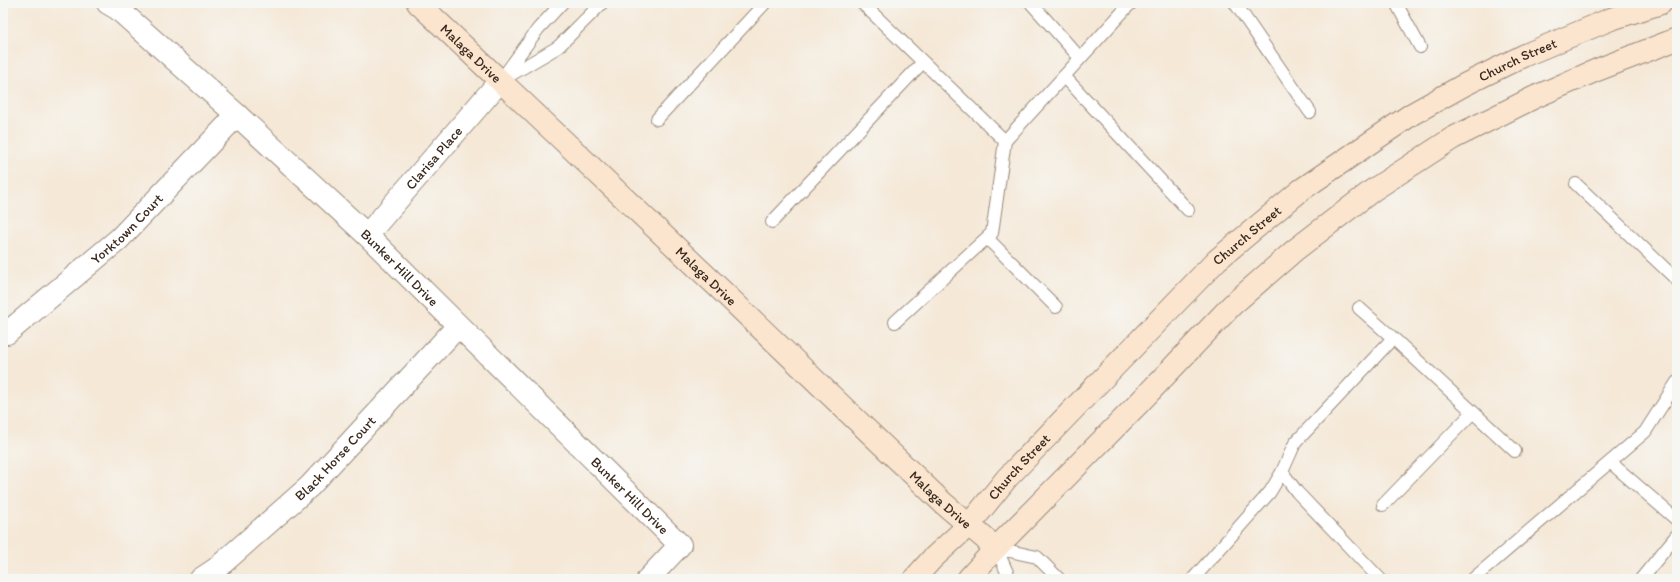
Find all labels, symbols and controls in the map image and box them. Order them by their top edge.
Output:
street label: Malaga Drive [436,20,505,87]
street label: Church Street [1476,35,1559,85]
street label: Clarisa Place [402,123,466,193]
street label: Yorktown Court [88,190,167,268]
street label: Church Street [1209,202,1285,269]
street label: Bunker Hill Drive [357,226,442,310]
street label: Malaga Drive [672,243,740,310]
street label: Black Horse Court [292,413,380,504]
street label: Church Street [985,430,1054,504]
street label: Bunker Hill Drive [587,454,672,538]
street label: Malaga Drive [906,467,975,533]

